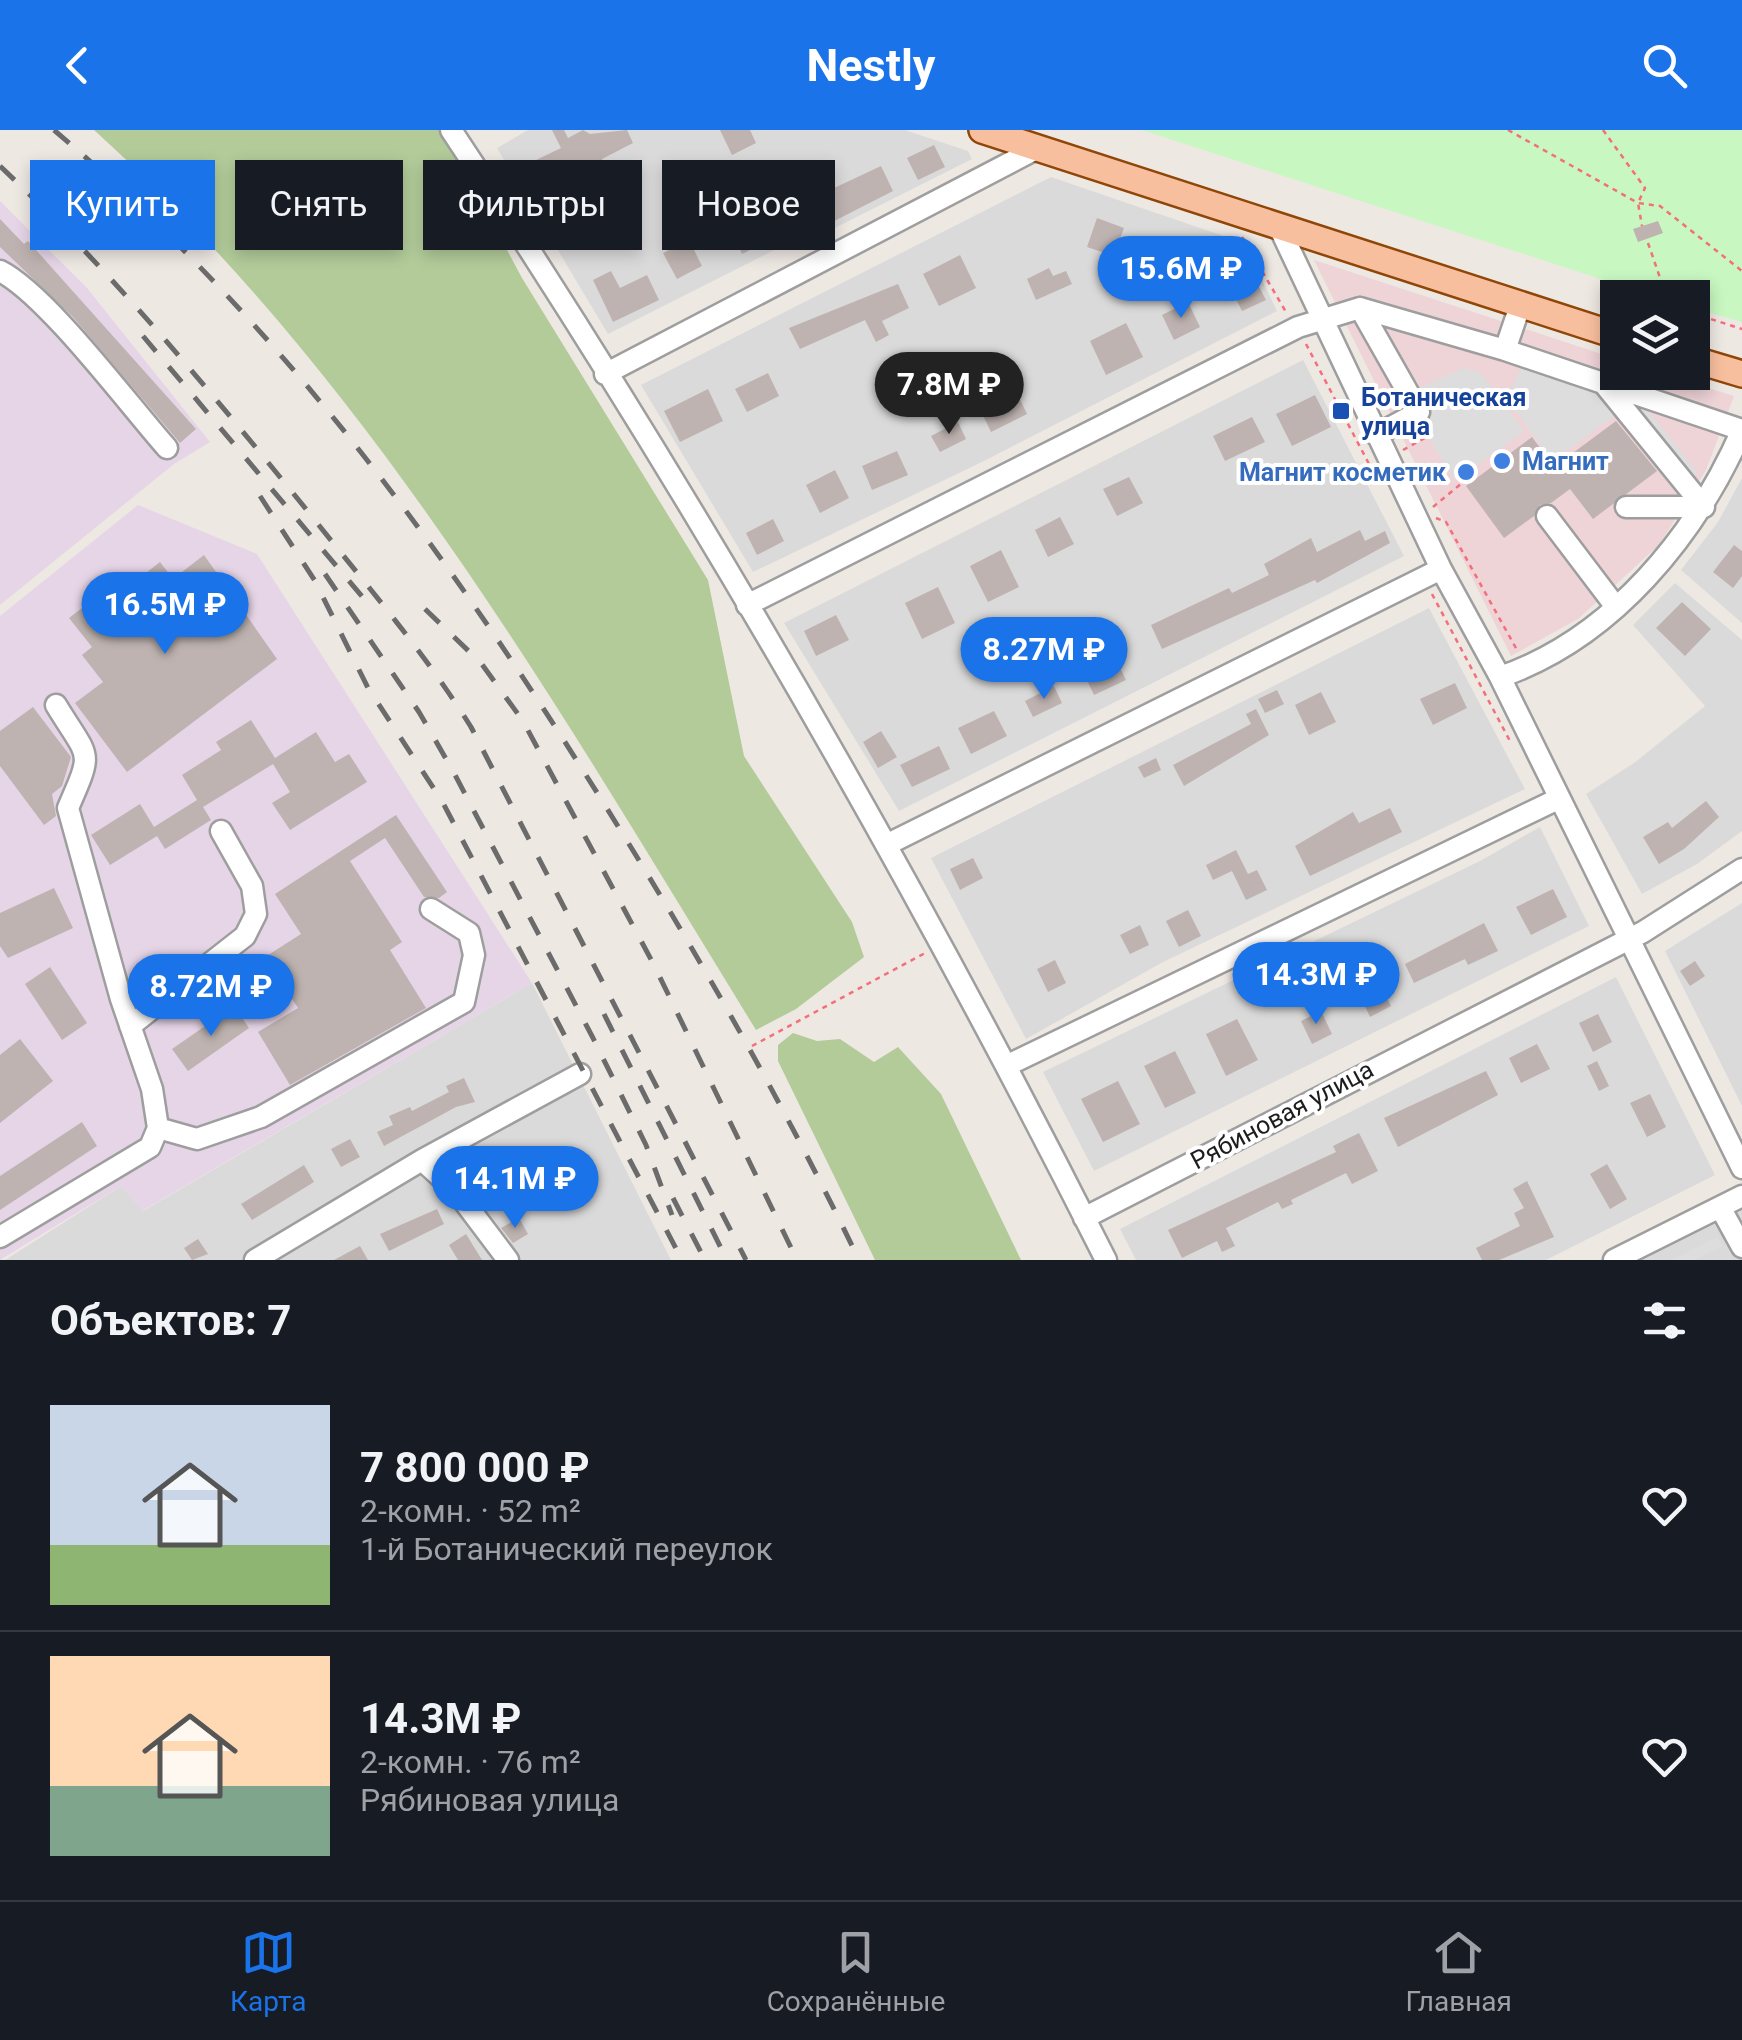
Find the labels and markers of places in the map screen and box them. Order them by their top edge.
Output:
pin: 15.6M ₽ [1089,236,1273,321]
pin: 7.8M ₽ [868,352,1030,437]
place label: Ботаническая улица [1361,383,1527,441]
marker: Ботаническая улица [1330,400,1352,422]
place label: Магнит [1522,447,1609,476]
marker: Магнит [1491,450,1513,472]
place label: Магнит косметик [1239,458,1447,487]
marker: Магнит косметик [1455,461,1477,483]
pin: 16.5M ₽ [73,572,257,657]
pin: 8.27M ₽ [952,617,1136,702]
pin: 14.3M ₽ [1224,942,1408,1027]
pin: 8.72M ₽ [119,954,303,1039]
pin: 14.1M ₽ [423,1146,607,1231]

